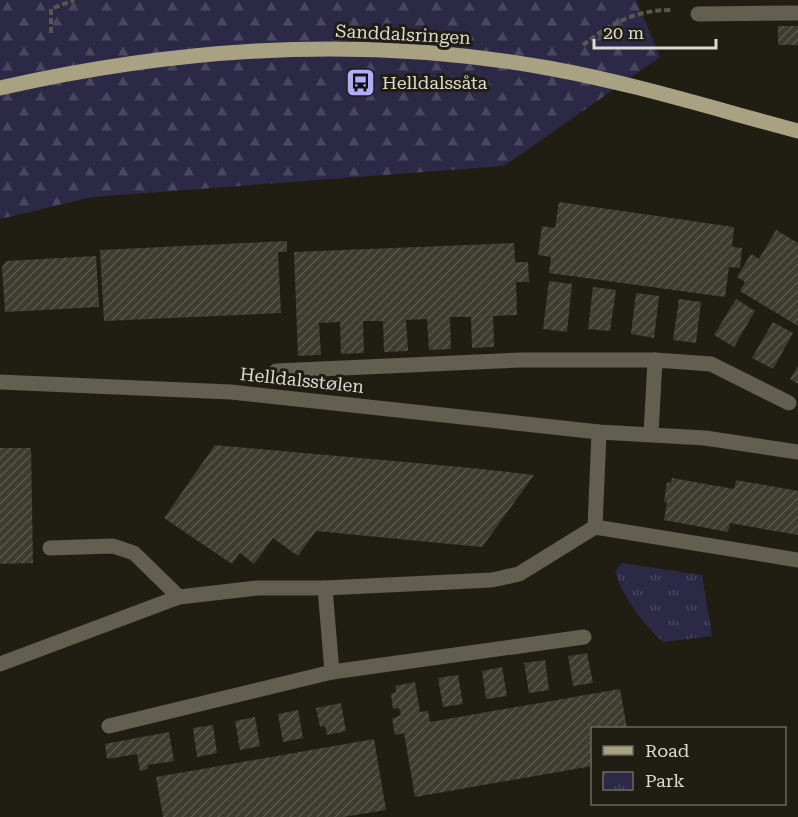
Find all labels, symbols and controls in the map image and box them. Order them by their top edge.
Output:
scale bar [594,12,716,50]
street label: Sanddalsringen [335,20,472,48]
text: 20 m [603,22,644,43]
bus stop icon: Helldalssåta [345,66,377,98]
place label: Helldalssåta [382,72,488,93]
street label: Helldalsstølen [239,363,366,397]
legend [591,727,786,805]
text: Road [645,740,690,761]
text: Park [645,770,685,791]

